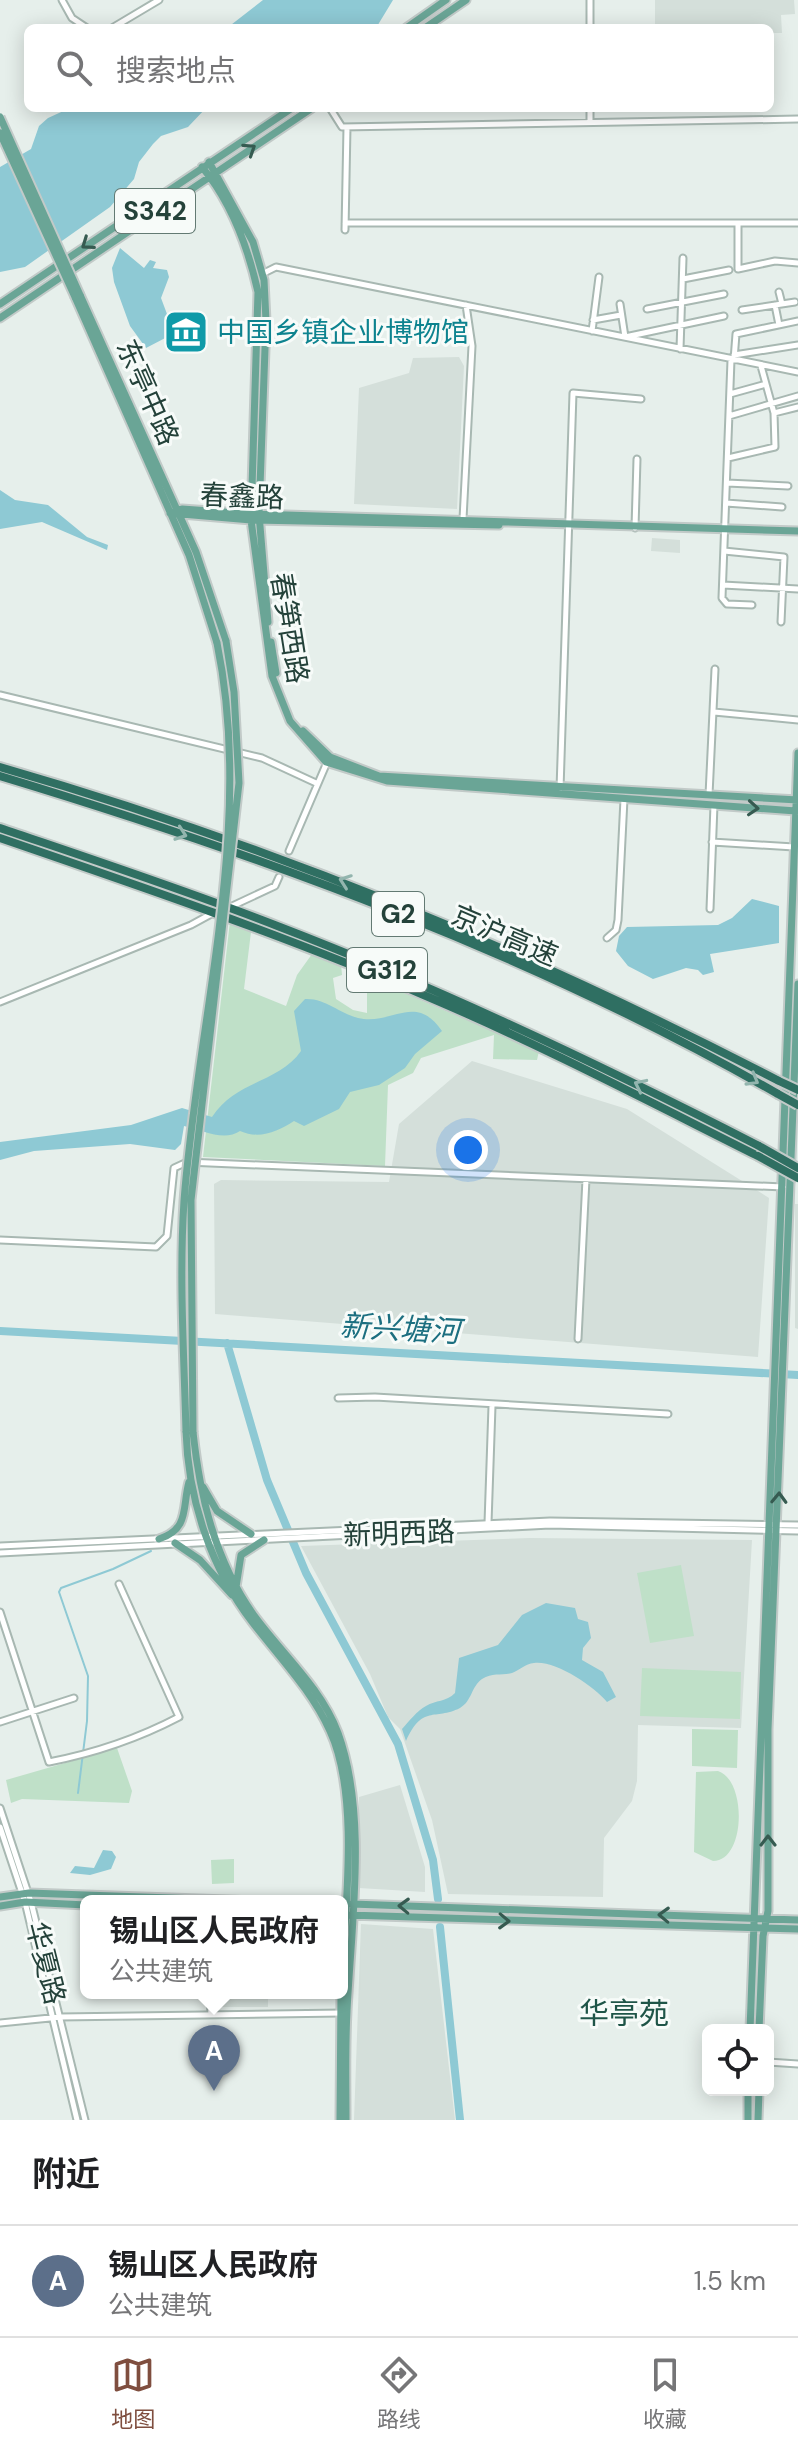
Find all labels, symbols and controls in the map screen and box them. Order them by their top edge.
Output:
search box [24,24,774,112]
icon: search [52,46,96,90]
text: 搜索地点 [116,51,236,90]
one-way arrow [242,143,256,158]
road number: S342 [115,189,195,233]
one-way arrow [81,234,95,248]
museum icon: 中国乡镇企业博物馆 [162,308,210,356]
place label: 中国乡镇企业博物馆 [217,314,469,351]
street label: 东亭中路 [108,334,187,451]
street label: 春鑫路 [199,477,285,516]
street label: 春笋西路 [262,570,317,686]
one-way arrow [747,799,760,816]
one-way arrow [173,824,187,840]
one-way arrow [339,874,353,891]
road number: G2 [372,892,424,936]
street label: 京沪高速 [446,897,564,974]
road number: G312 [347,948,427,992]
one-way arrow [744,1070,759,1086]
one-way arrow [633,1079,648,1095]
your location [448,1130,488,1170]
water label: 新兴塘河 [339,1306,466,1351]
one-way arrow [770,1491,788,1504]
street label: 新明西路 [342,1513,456,1554]
one-way arrow [759,1834,777,1847]
popup [80,1895,348,1999]
one-way arrow [397,1898,410,1915]
one-way arrow [657,1907,670,1924]
text: 锡山区人民政府 [109,1911,319,1950]
one-way arrow [498,1912,511,1929]
street label: 华夏路 [17,1918,74,2008]
text: 公共建筑 [109,1954,213,1988]
district label: 华亭苑 [579,1994,669,2033]
map controls [702,2024,774,2096]
button: locate [702,2024,774,2096]
pin: A [188,2025,240,2091]
text: 附近 [32,2152,100,2197]
text: 锡山区人民政府 [108,2245,318,2284]
text: A [49,2264,67,2298]
text: 1.5 km [694,2264,766,2298]
text: 公共建筑 [108,2288,212,2322]
tab: 地图 [111,2353,155,2434]
tab: 路线 [377,2353,421,2434]
tab: 收藏 [643,2353,687,2434]

